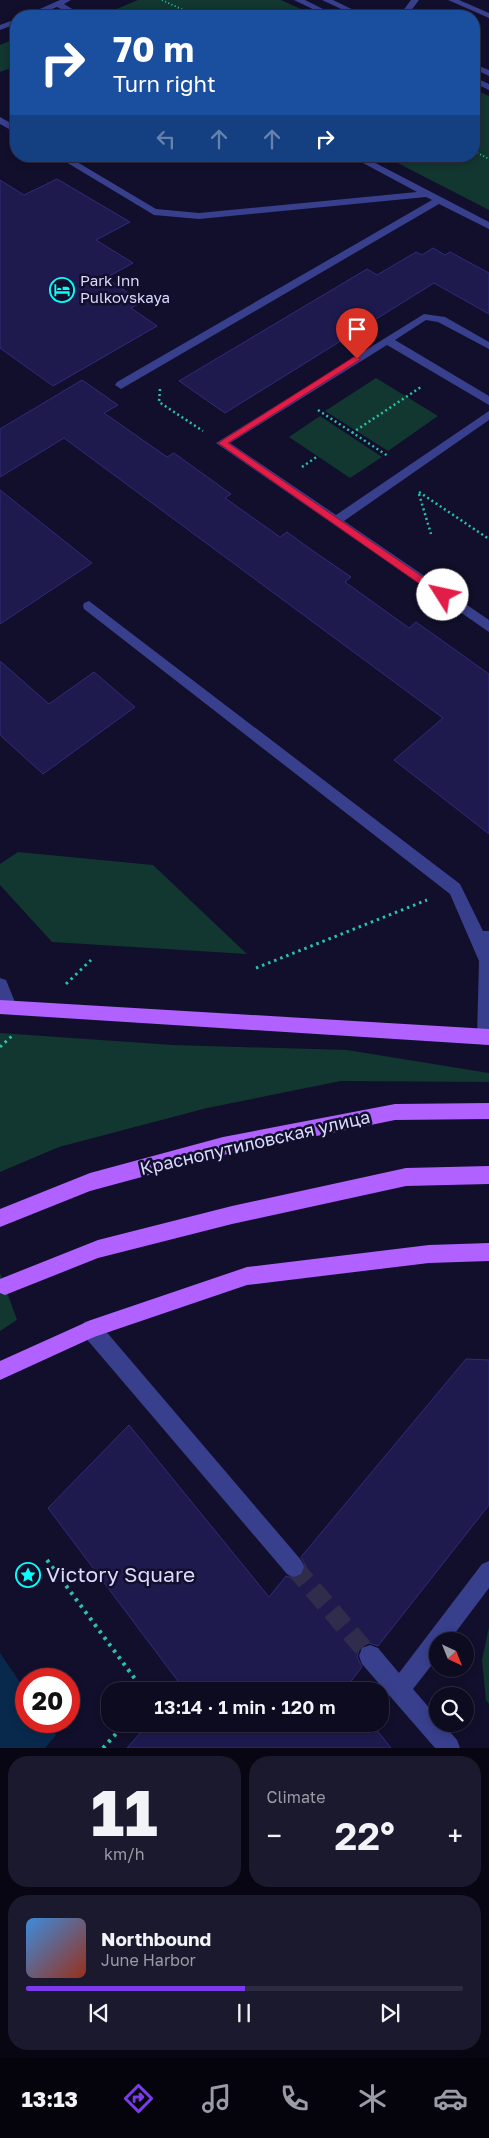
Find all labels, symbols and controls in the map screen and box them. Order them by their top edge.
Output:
text: 70 m [113,28,194,70]
icon: right [30,30,95,95]
text: Turn right [113,70,216,97]
icon: left [152,125,180,153]
icon: ahead [205,125,233,153]
icon: ahead [258,125,286,153]
icon: right [311,125,339,153]
place label: Park Inn Pulkovskaya [80,271,170,306]
hotel icon: Park Inn Pulkovskaya [49,277,75,303]
pin [336,308,378,359]
icon: arrive [343,315,371,343]
position arrow [416,568,468,620]
street label: Краснопутиловская улица [138,1105,372,1179]
place label: Victory Square [46,1561,195,1587]
place icon: Victory Square [15,1562,41,1588]
north arrow [429,1632,474,1678]
map controls [429,1632,474,1732]
speed limit sign: 20 [15,1668,80,1733]
button: search [429,1687,474,1732]
text: 13:14 · 1 min · 120 m [154,1695,336,1718]
text: 11 [91,1772,158,1850]
text: Climate [267,1787,326,1807]
text: 22° [335,1813,395,1858]
text: − [267,1819,282,1852]
text: + [448,1819,463,1852]
text: km/h [104,1844,145,1864]
text: Northbound [101,1927,211,1950]
text: June Harbor [101,1950,196,1970]
icon: previous [85,1999,113,2027]
icon: pause [230,1999,258,2027]
icon: next [376,1999,404,2027]
icon: directions [121,2081,156,2116]
icon: music [199,2081,234,2116]
icon: phone [277,2081,312,2116]
icon: climate [355,2081,390,2116]
icon: car [433,2081,468,2116]
text: 13:13 [21,2085,78,2112]

